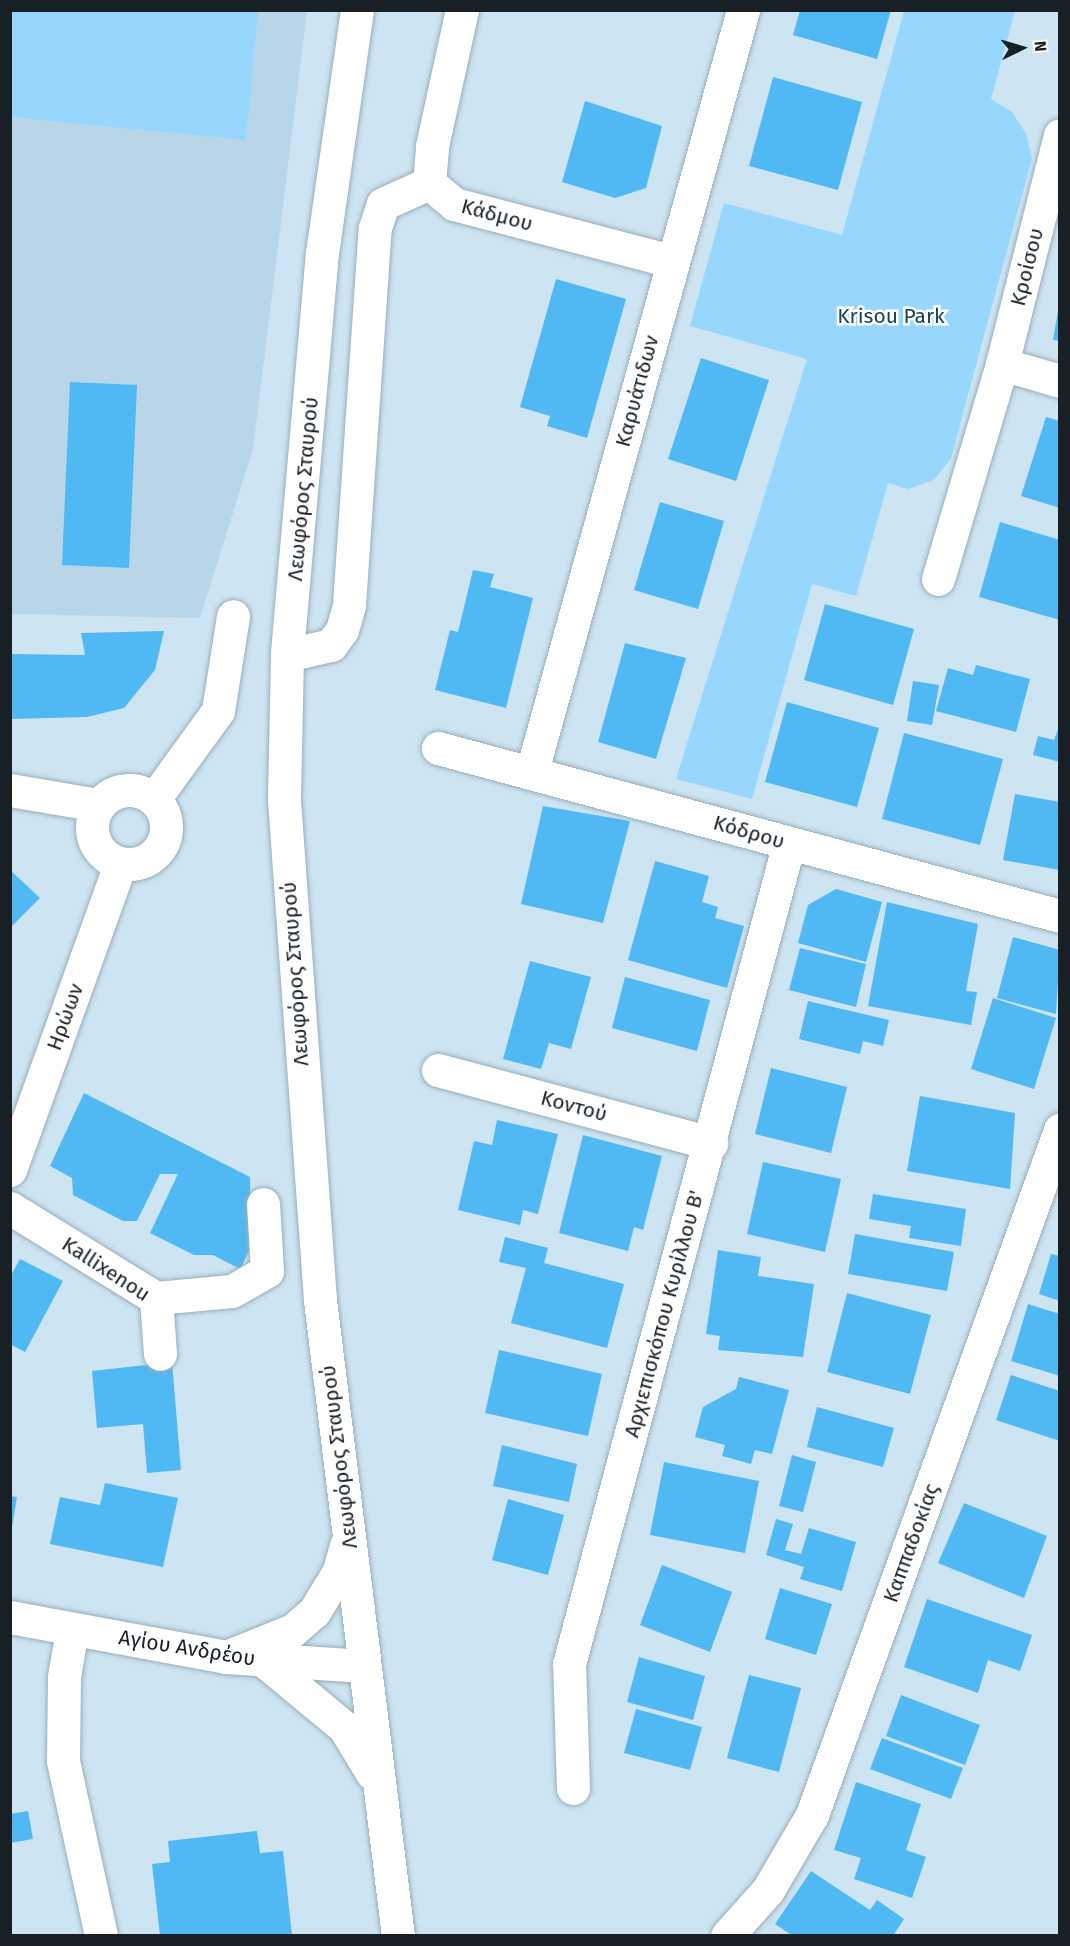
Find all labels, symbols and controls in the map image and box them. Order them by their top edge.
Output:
north arrow [992,18,1052,78]
text: N [1031,40,1050,52]
street label: Κάδμου [458,193,536,237]
street label: Κροίσου [1005,225,1049,309]
park label: Krisou Park [837,303,945,329]
street label: Καρυάτιδων [610,332,664,450]
street label: Λεωφόρος Σταυρού [282,396,324,582]
street label: Κόδρου [710,810,788,854]
street label: Λεωφόρος Σταυρού [276,881,314,1067]
street label: Ηρώων [41,980,89,1054]
street label: Κοντού [538,1085,610,1127]
street label: Αρχιεπισκόπου Κυρίλλου Β' [619,1188,709,1440]
street label: Kallixenou [57,1231,155,1307]
street label: Λεωφόρος Σταυρού [315,1364,363,1550]
street label: Καππαδοκίας [878,1480,944,1606]
street label: Αγίου Ανδρέου [117,1625,257,1671]

